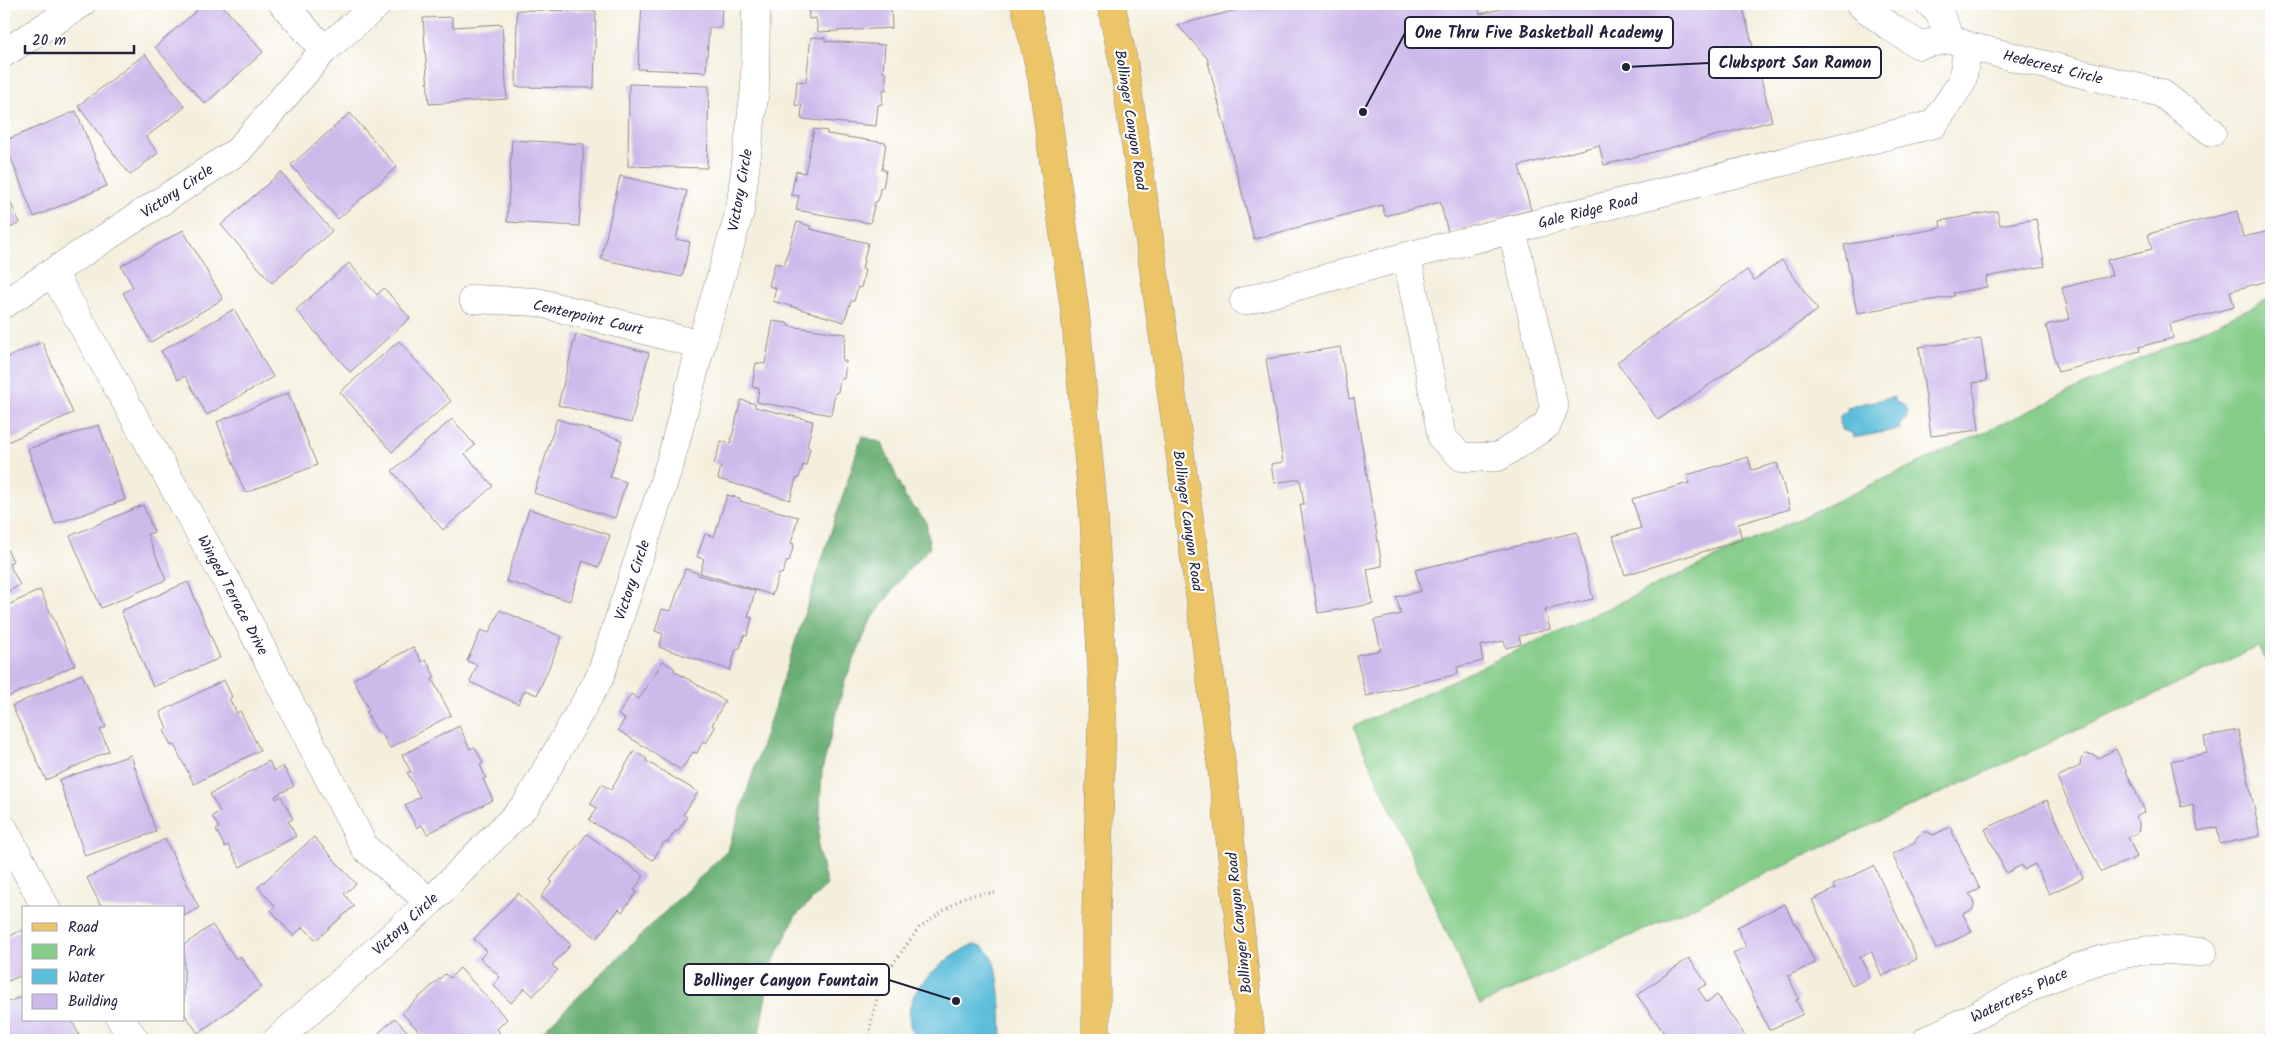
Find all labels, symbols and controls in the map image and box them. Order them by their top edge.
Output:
callout: One Thru Five Basketball Academy [1405,17,1673,48]
text: One Thru Five Basketball Academy [1415,21,1664,46]
scale bar [25,22,134,54]
text: 20 m [32,29,66,53]
street label: Hedecrest Circle [2000,44,2106,92]
callout: Clubsport San Ramon [1709,47,1881,78]
street label: Bollinger Canyon Road [1107,48,1153,193]
text: Clubsport San Ramon [1719,51,1871,76]
street label: Victory Circle [722,147,760,233]
street label: Victory Circle [136,158,219,225]
street label: Gale Ridge Road [1536,188,1641,236]
street label: Centerpoint Court [530,294,645,342]
street label: Bollinger Canyon Road [1165,449,1209,594]
street label: Winged Terrace Drive [190,531,274,660]
street label: Victory Circle [609,537,657,624]
street label: Bollinger Canyon Road [1221,850,1259,995]
street label: Victory Circle [367,887,445,962]
legend [22,906,185,1022]
text: Road [68,916,99,940]
text: Park [68,940,96,964]
street label: Watercress Place [1967,962,2072,1030]
callout: Bollinger Canyon Fountain [684,964,889,995]
text: Water [68,966,105,990]
text: Bollinger Canyon Fountain [694,969,879,994]
text: Building [68,990,118,1014]

